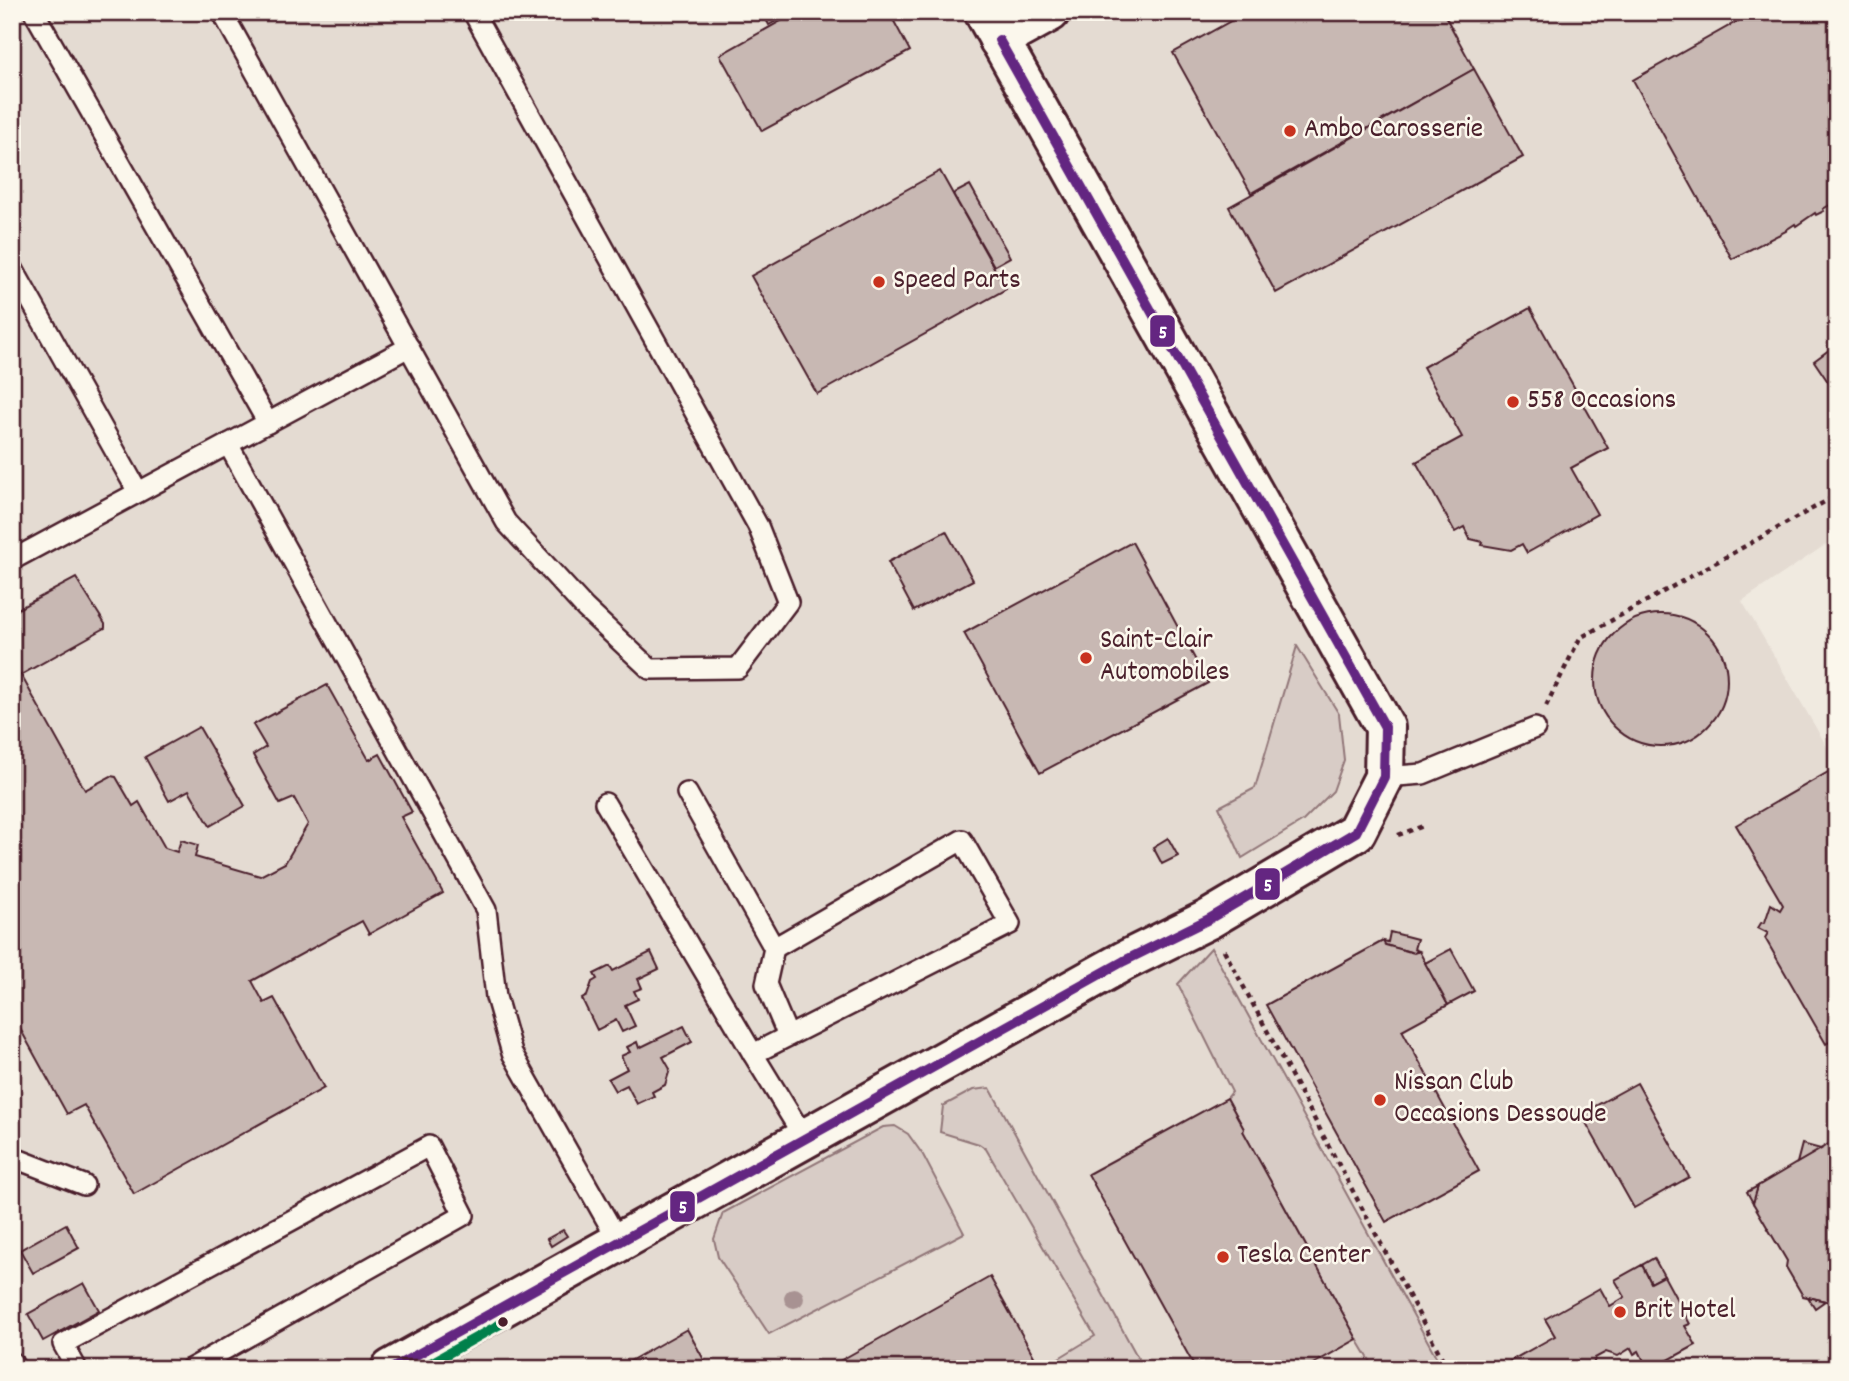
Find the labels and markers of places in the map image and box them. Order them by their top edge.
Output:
place label: Ambo Carosserie [1304,111,1483,151]
marker: Ambo Carosserie [1282,123,1298,139]
place label: Speed Parts [893,262,1021,302]
marker: Speed Parts [871,274,887,290]
place label: 558 Occasions [1527,382,1676,422]
marker: 558 Occasions [1505,394,1521,410]
place label: Saint-Clair Automobiles [1100,622,1230,694]
marker: Saint-Clair Automobiles [1078,650,1094,666]
place label: Nissan Club Occasions Dessoude [1394,1064,1607,1136]
marker: Nissan Club Occasions Dessoude [1372,1092,1388,1108]
place label: Tesla Center [1237,1237,1371,1277]
marker: Tesla Center [1215,1249,1231,1265]
place label: Brit Hotel [1634,1292,1736,1332]
marker: Brit Hotel [1612,1304,1628,1320]
unlabelled marker [496,1315,510,1329]

